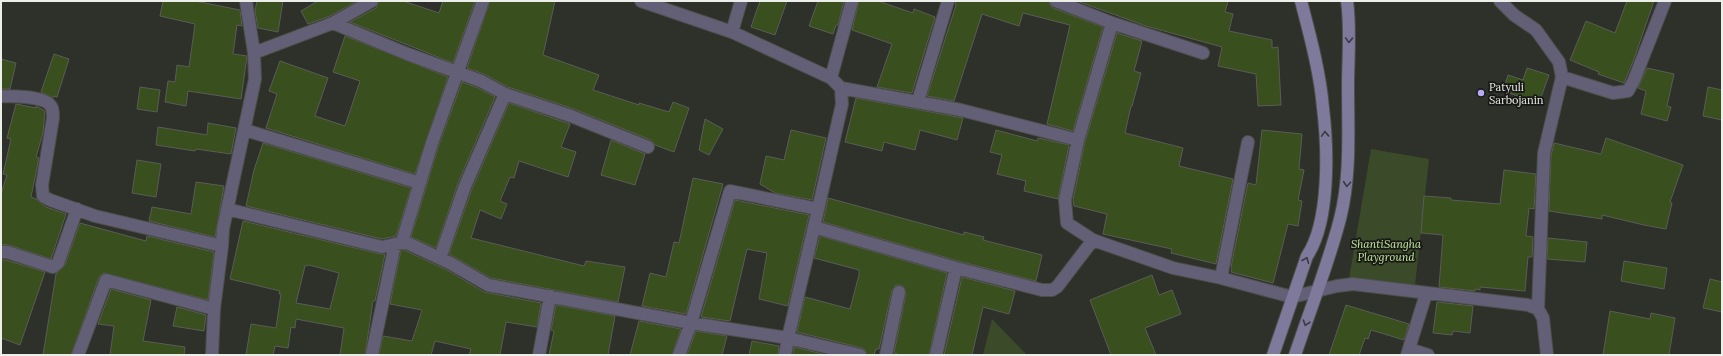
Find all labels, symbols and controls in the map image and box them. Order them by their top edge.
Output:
one-way arrow [1345,37,1353,43]
place label: Patyuli Sarbojanin [1489,80,1544,107]
marker: Patyuli Sarbojanin [1476,88,1486,98]
one-way arrow [1320,131,1329,137]
one-way arrow [1342,181,1351,187]
park label: ShantiSangha Playground [1351,237,1422,264]
one-way arrow [1301,257,1309,264]
one-way arrow [1302,319,1311,326]

